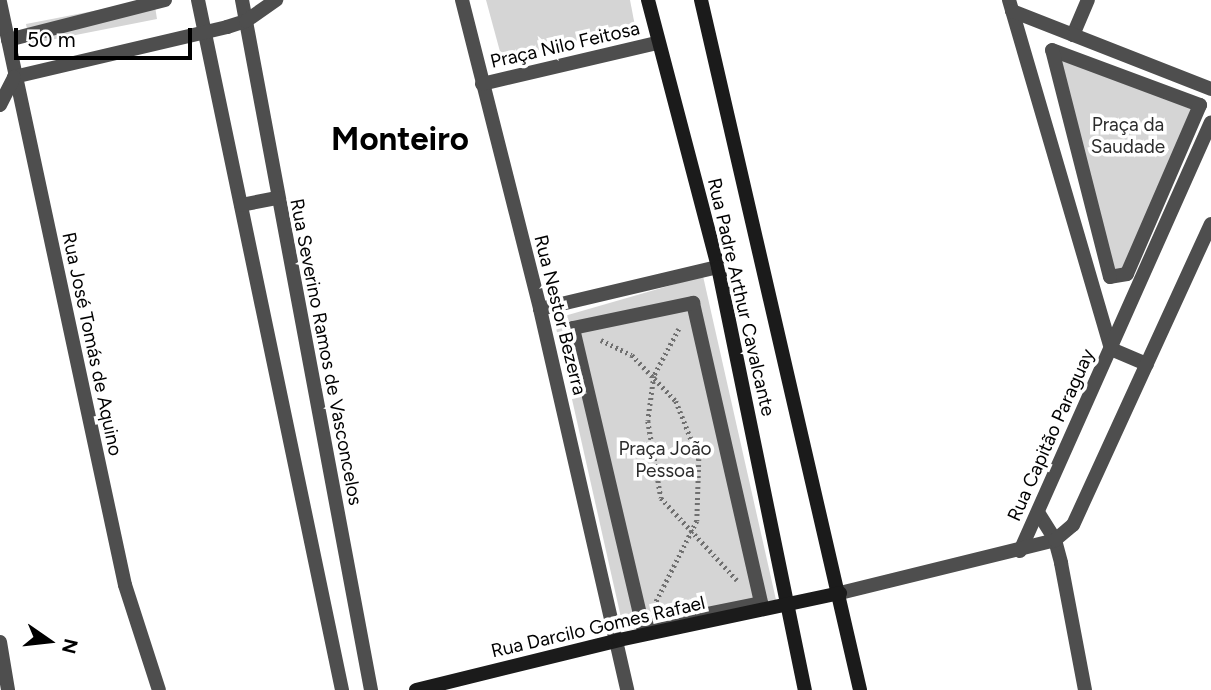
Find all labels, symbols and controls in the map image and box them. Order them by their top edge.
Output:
scale bar [18,14,196,58]
street label: Praça Nilo Feitosa [488,17,642,73]
text: 50 m [27,27,76,52]
park label: Praça da Saudade [1091,114,1165,158]
district label: Monteiro [331,119,469,159]
street label: Rua Padre Arthur Cavalcante [702,176,780,418]
street label: Rua Severino Ramos de Vasconcelos [285,197,367,507]
street label: Rua José Tomás de Aquino [57,230,127,458]
street label: Rua Nestor Bezerra [529,233,591,397]
street label: Rua Capitão Paraguay [1003,345,1099,525]
park label: Praça João Pessoa [618,438,712,482]
street label: Rua Darcilo Gomes Rafael [489,591,707,663]
north arrow [14,606,84,676]
text: N [57,636,83,656]

